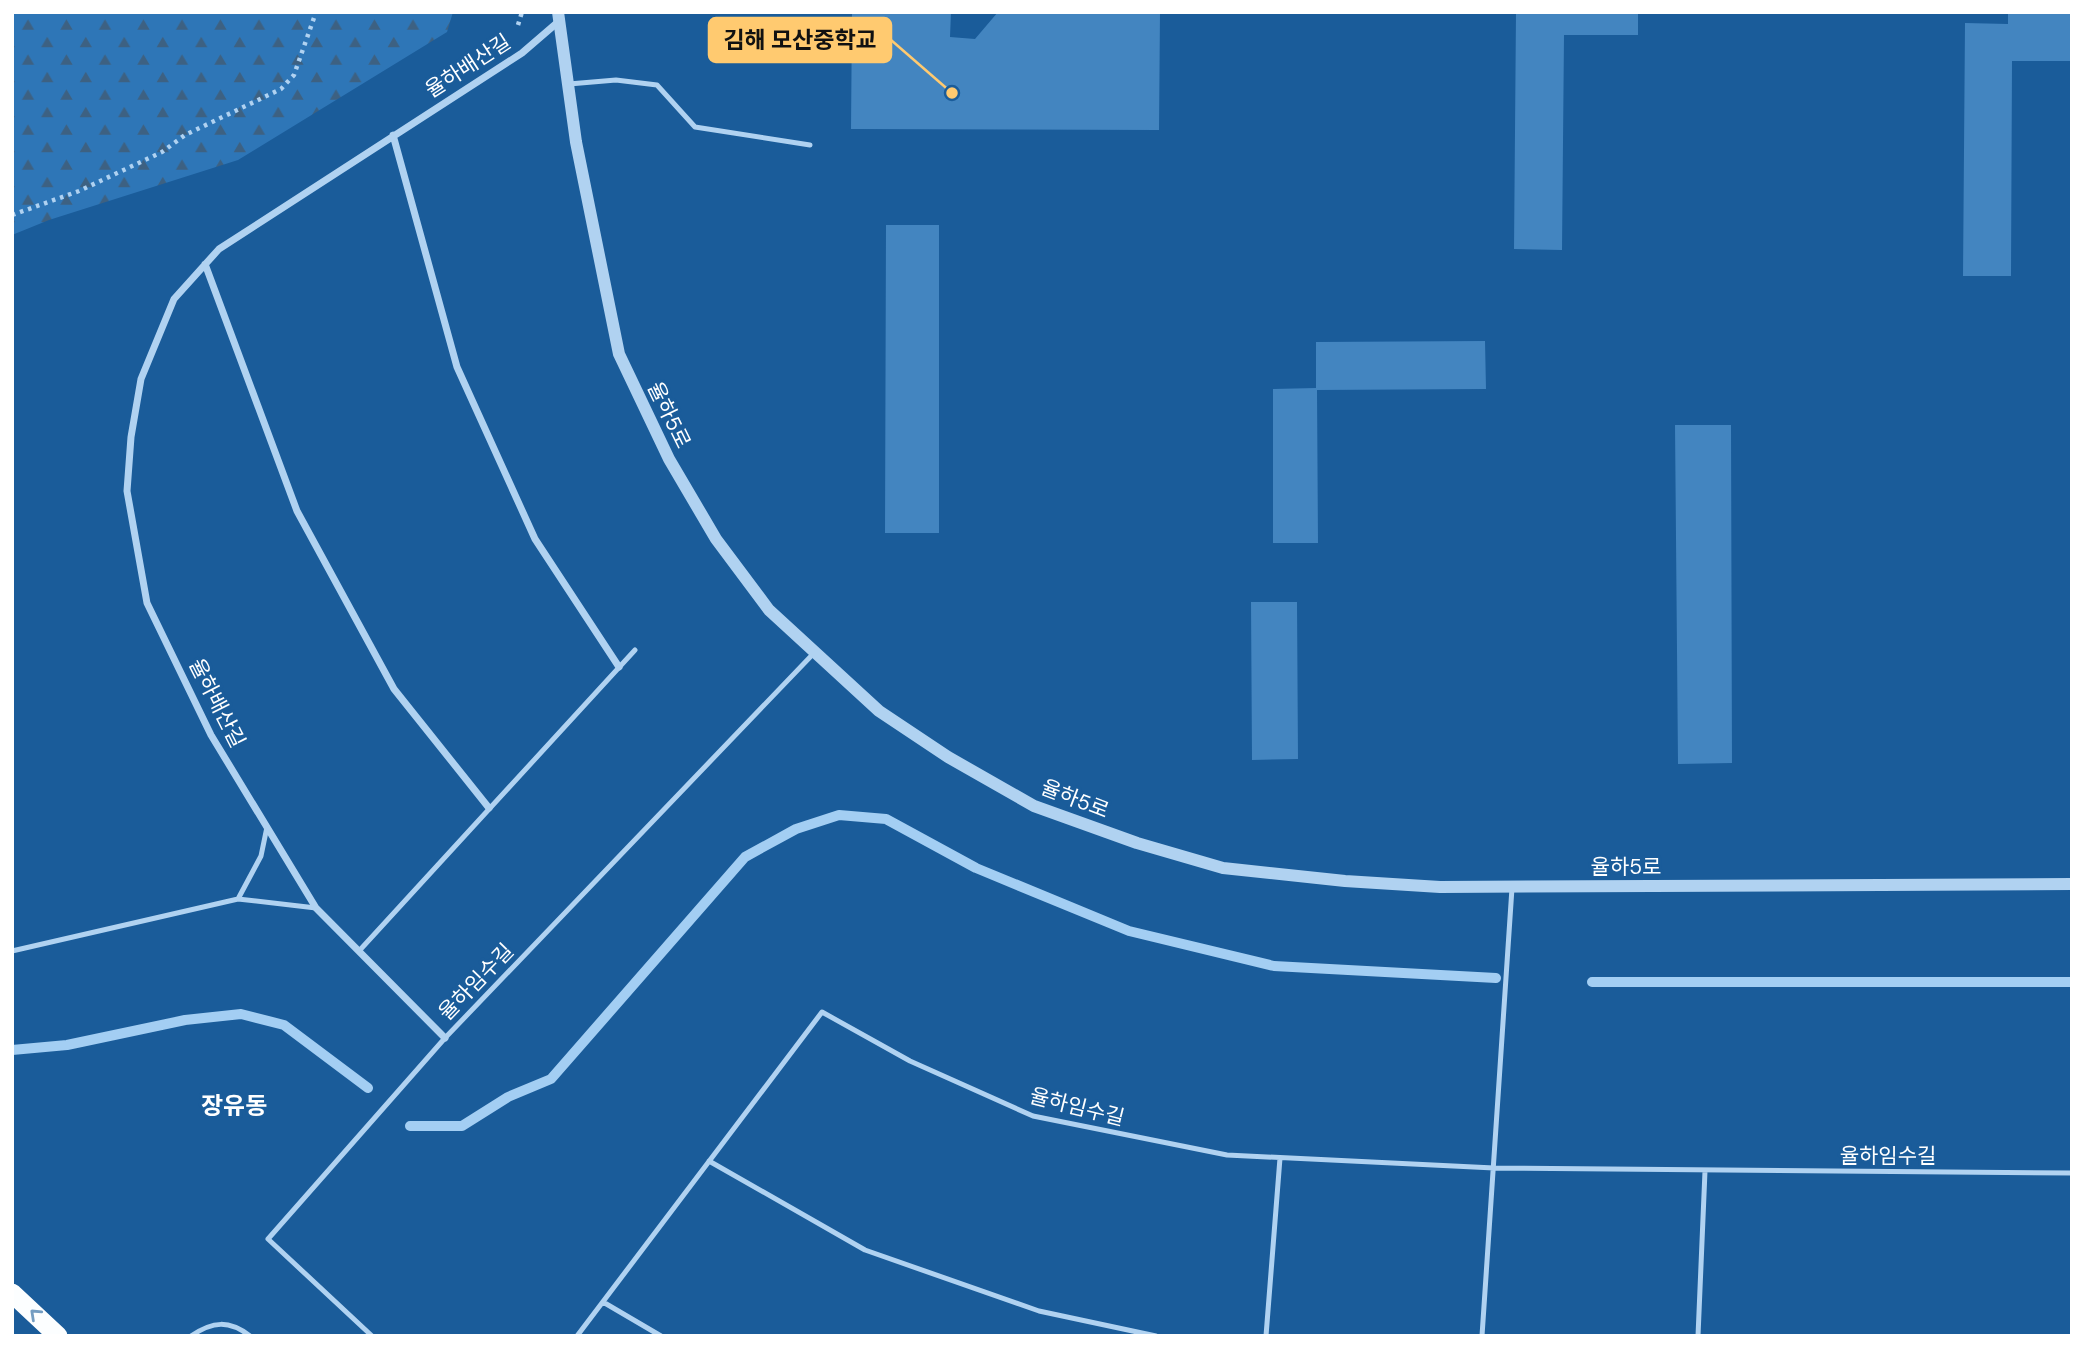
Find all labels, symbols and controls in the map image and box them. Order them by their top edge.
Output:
callout: 김해 모산중학교 [709,18,891,62]
text: 김해 모산중학교 [723,25,877,55]
street label: 율하배산길 [420,28,516,104]
street label: 율하5로 [641,377,697,453]
street label: 율하배산길 [183,654,251,752]
street label: 율하5로 [1037,773,1113,825]
street label: 율하5로 [1591,853,1661,881]
street label: 율하임수길 [432,938,520,1026]
street label: 율하임수길 [1027,1082,1127,1132]
district label: 장유동 [201,1090,267,1121]
street label: 율하임수길 [1840,1142,1936,1170]
one-way arrow [30,1310,43,1323]

